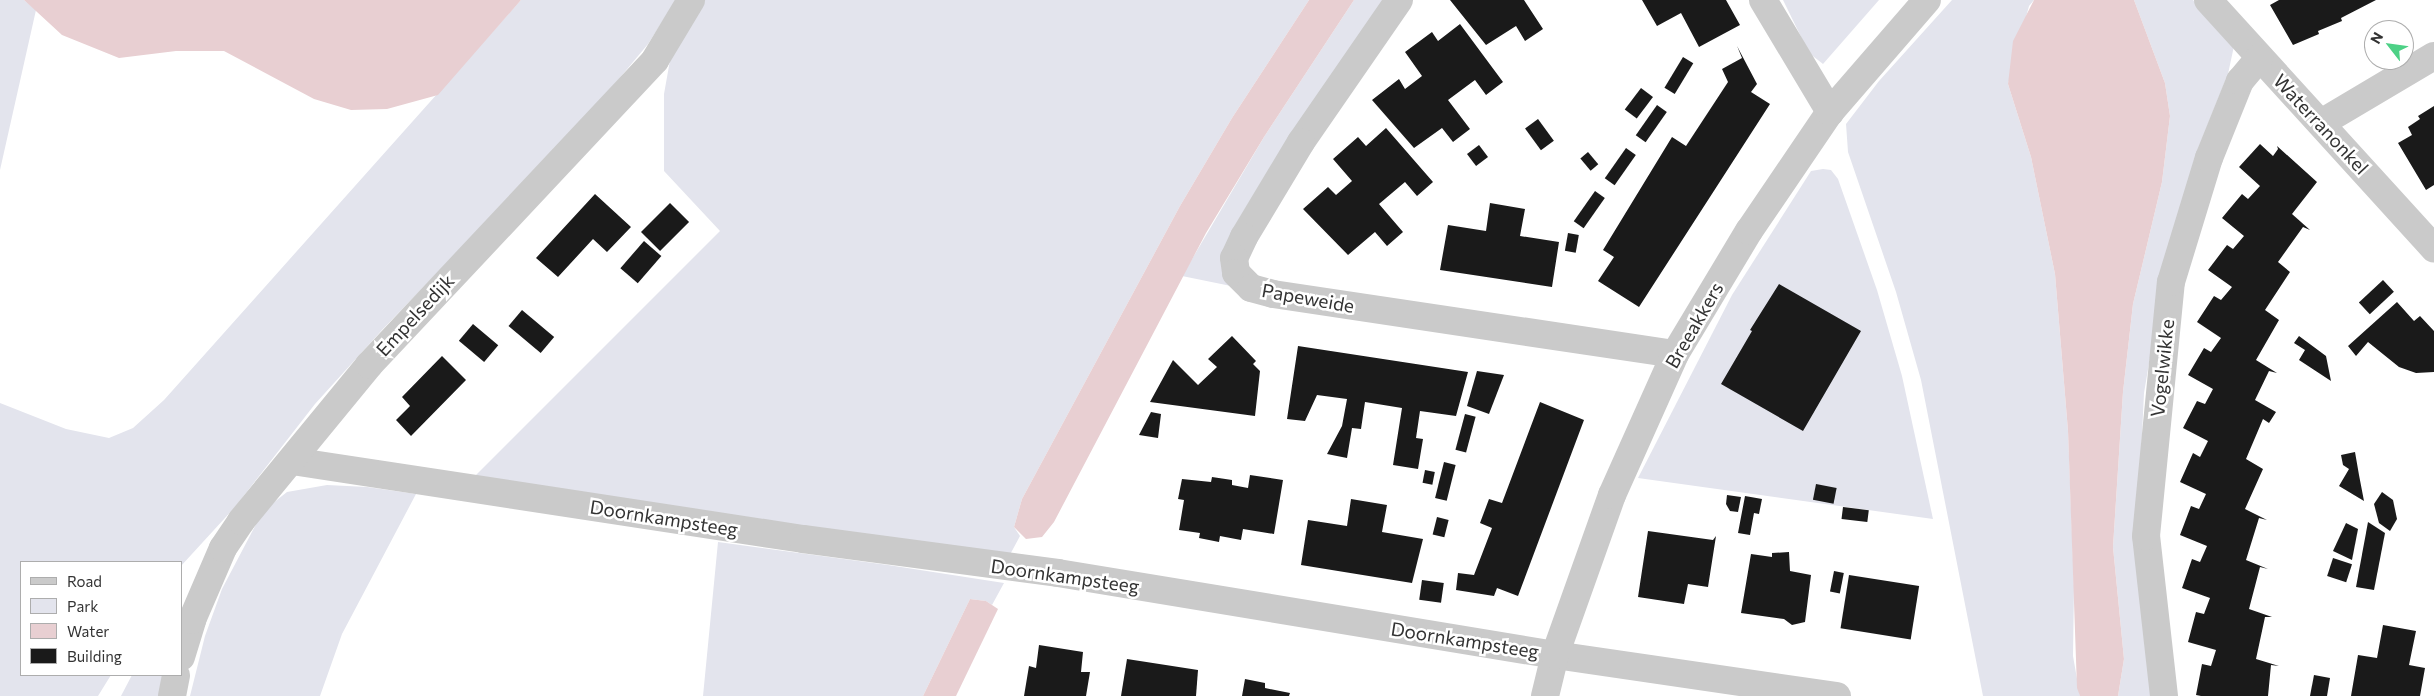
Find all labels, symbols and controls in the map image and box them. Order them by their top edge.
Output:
north arrow [2364,20,2414,70]
text: N [2366,29,2386,47]
street label: Waterranonkel [2269,69,2373,179]
street label: Empelsedijk [371,269,459,361]
street label: Breeakkers [1660,278,1728,372]
street label: Papeweide [1260,279,1356,317]
street label: Vogelwikke [2146,318,2178,418]
street label: Doornkampsteeg [588,495,740,541]
street label: Doornkampsteeg [989,554,1141,598]
legend [20,561,182,676]
text: Road [67,572,102,590]
text: Park [67,597,98,615]
street label: Doornkampsteeg [1389,617,1541,663]
text: Water [67,622,109,640]
text: Building [67,647,122,665]

